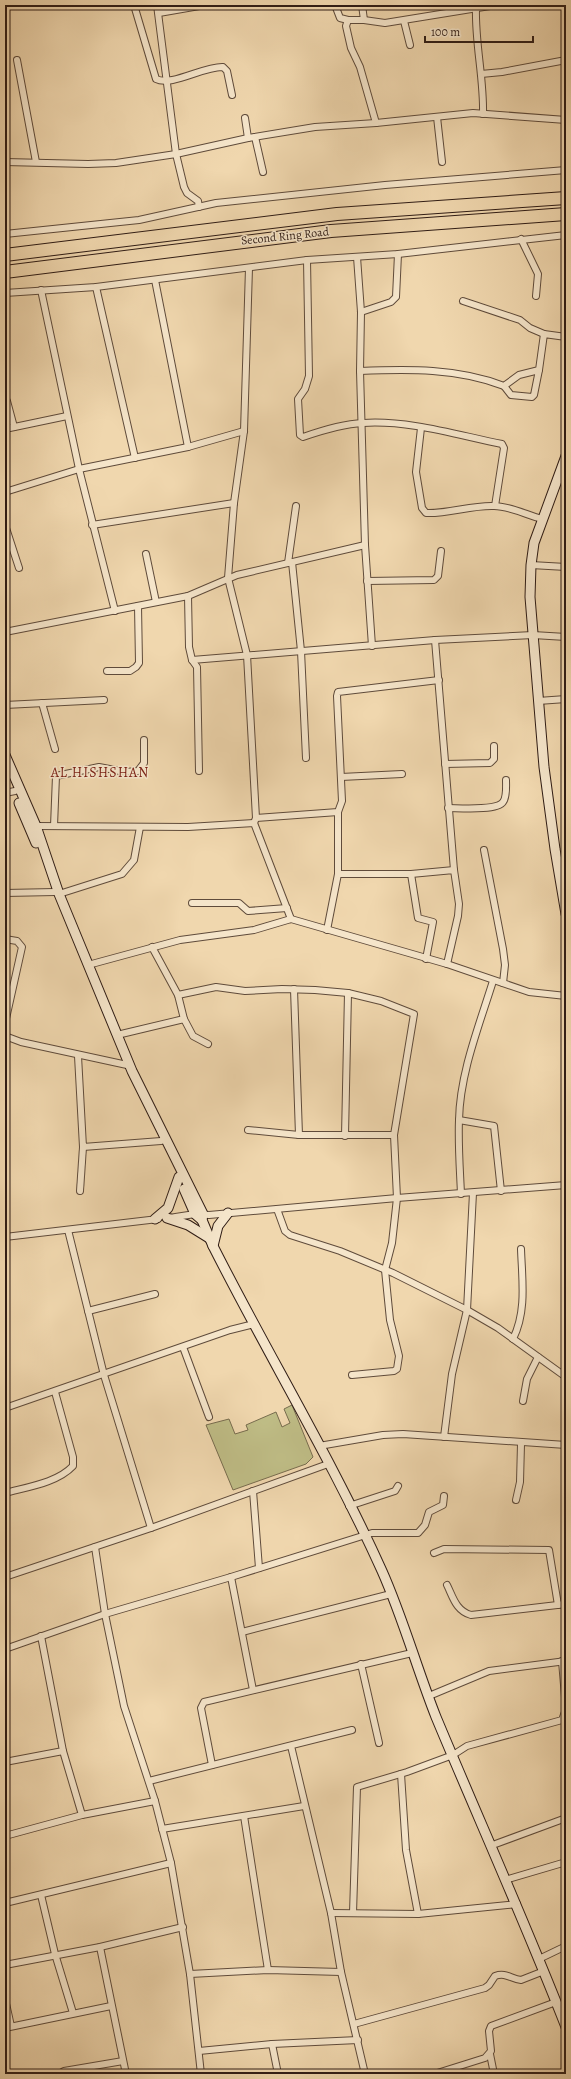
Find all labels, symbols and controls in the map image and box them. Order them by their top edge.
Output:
scale bar [425,18,533,44]
text: 100 m [431,24,460,40]
street label: Second Ring Road [240,223,330,249]
district label: AL HISHSHAN [50,763,149,782]

